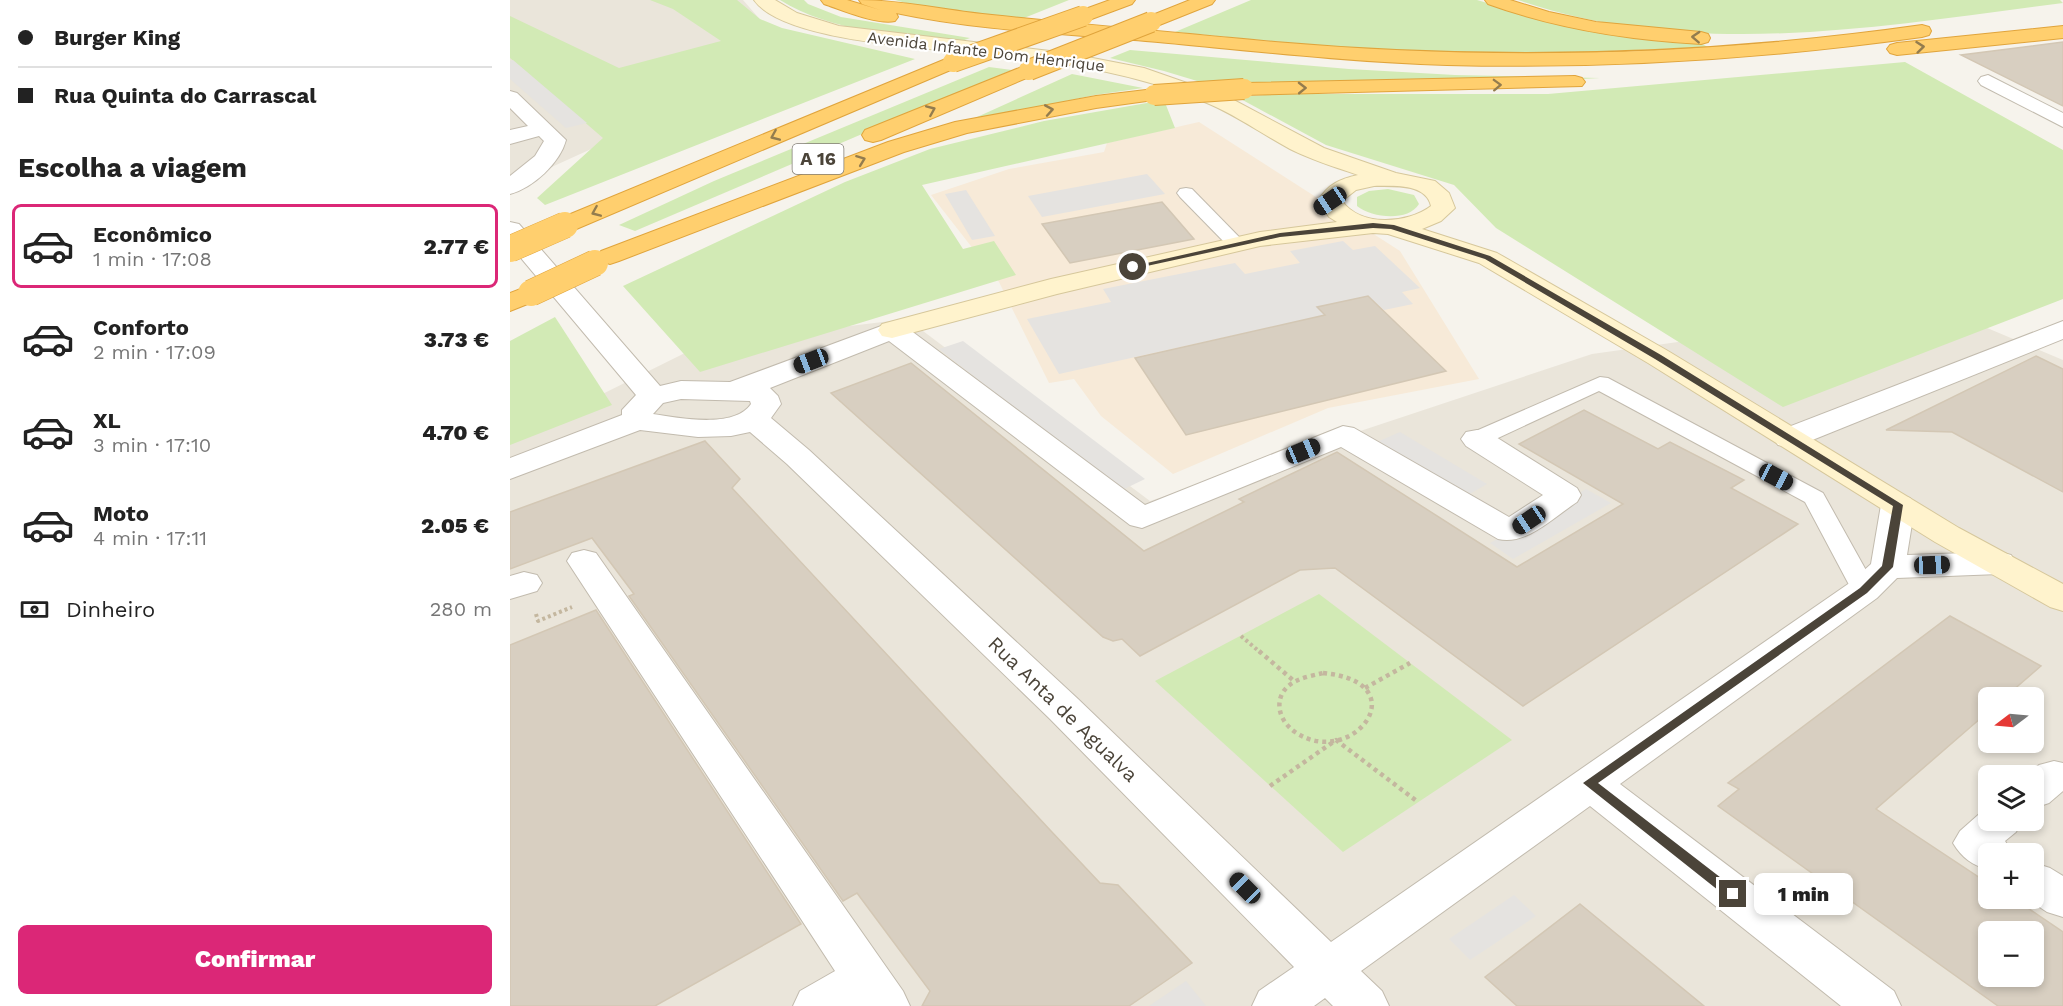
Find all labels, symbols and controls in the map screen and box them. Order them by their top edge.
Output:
text: Burger King [54,25,180,50]
street label: Avenida Infante Dom Henrique [866,28,1106,75]
one-way arrow [1692,31,1701,44]
one-way arrow [1916,41,1925,53]
one-way arrow [1492,78,1501,91]
one-way arrow [1298,81,1307,94]
text: Rua Quinta do Carrascal [54,83,317,108]
one-way arrow [1044,104,1054,117]
one-way arrow [925,105,936,117]
one-way arrow [771,128,782,140]
road number: A 16 [792,144,844,174]
text: Escolha a viagem [18,152,247,184]
one-way arrow [855,155,866,168]
car [1310,183,1350,219]
one-way arrow [591,205,602,217]
icon: car [21,219,75,273]
text: Econômico [93,222,212,247]
text: 2.77 € [424,234,489,259]
text: 1 min · 17:08 [93,247,212,271]
route start [1119,253,1146,280]
icon: car [21,312,75,366]
text: Conforto [93,315,189,340]
text: 3.73 € [424,327,489,352]
text: 2 min · 17:09 [93,340,216,364]
car [791,346,831,376]
icon: car [21,405,75,459]
text: XL [93,408,121,433]
text: 4.70 € [422,420,489,445]
text: 3 min · 17:10 [93,433,211,457]
car [1283,436,1323,466]
car [1756,461,1796,493]
icon: car [21,498,75,552]
text: Moto [93,501,149,526]
car [1509,502,1549,538]
text: 2.05 € [421,513,489,538]
text: 4 min · 17:11 [93,526,207,550]
car [1914,555,1950,575]
icon: cash [18,593,51,626]
text: Dinheiro [66,597,155,622]
text: 280 m [430,597,492,621]
street label: Rua Anta de Agualva [983,631,1143,787]
north arrow [1978,687,2044,753]
map controls [1978,687,2044,987]
button: layers [1978,765,2044,831]
button: + [1978,843,2044,909]
car [1226,869,1264,907]
callout: 1 min [1754,873,1853,915]
route end [1719,880,1746,907]
text: 1 min [1778,882,1829,906]
button: − [1978,921,2044,987]
button: Confirmar [18,925,492,994]

